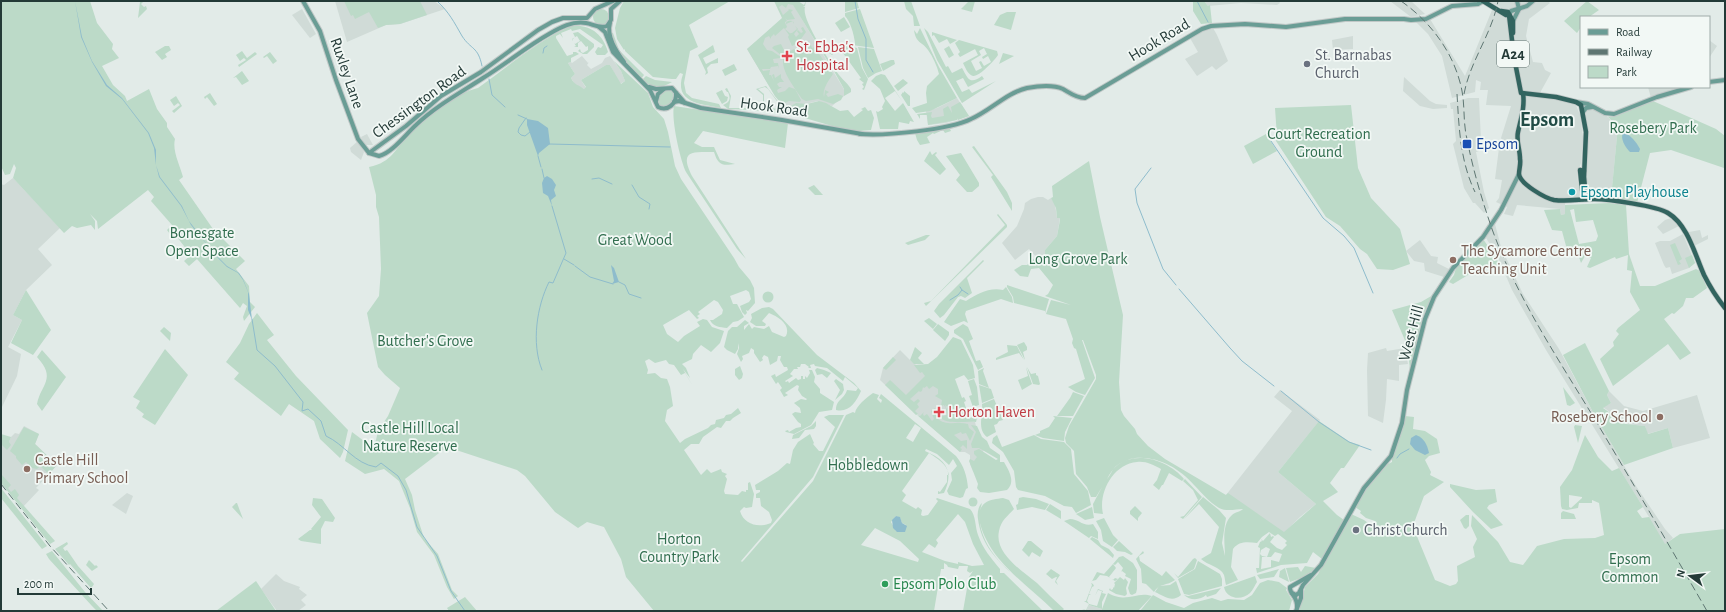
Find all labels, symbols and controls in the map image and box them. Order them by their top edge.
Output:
street label: Hook Road [1126,16,1192,64]
legend [1580,16,1710,88]
text: Road [1616,26,1640,38]
street label: Ruxley Lane [326,35,367,111]
place label: St. Ebba's Hospital [796,39,854,73]
road number: A24 [1497,41,1529,67]
text: Railway [1616,46,1652,59]
place label: St. Barnabas Church [1315,47,1392,81]
marker: St. Ebba's Hospital [781,50,793,62]
marker: St. Barnabas Church [1302,59,1312,69]
street label: Chessington Road [369,63,469,141]
text: Park [1616,66,1637,78]
street label: Hook Road [739,94,809,120]
district label: Epsom [1520,110,1574,130]
park label: Rosebery Park [1609,120,1697,137]
park label: Court Recreation Ground [1267,126,1371,160]
place label: Epsom [1476,136,1518,152]
marker: Epsom [1461,138,1473,150]
place label: Epsom Playhouse [1580,184,1689,201]
marker: Epsom Playhouse [1567,187,1577,197]
park label: Bonesgate Open Space [165,225,239,259]
park label: Great Wood [598,232,672,248]
place label: The Sycamore Centre Teaching Unit [1461,243,1591,277]
park label: Long Grove Park [1028,251,1128,267]
marker: The Sycamore Centre Teaching Unit [1448,255,1458,265]
street label: West Hill [1396,303,1426,363]
park label: Butcher's Grove [377,333,473,349]
place label: Horton Haven [948,404,1035,420]
marker: Horton Haven [933,406,945,418]
place label: Rosebery School [1551,409,1652,426]
marker: Rosebery School [1655,412,1665,422]
park label: Castle Hill Local Nature Reserve [361,420,459,454]
place label: Castle Hill Primary School [35,452,128,487]
park label: Hobbledown [827,457,909,473]
marker: Castle Hill Primary School [22,464,32,474]
place label: Christ Church [1364,522,1447,538]
marker: Christ Church [1351,525,1361,535]
park label: Horton Country Park [639,531,720,566]
park label: Epsom Common [1601,551,1659,585]
north arrow [1670,556,1710,596]
text: N [1675,568,1687,579]
scale bar [18,570,91,596]
place label: Epsom Polo Club [893,576,997,592]
text: 200 m [24,578,54,590]
marker: Epsom Polo Club [880,579,890,589]

